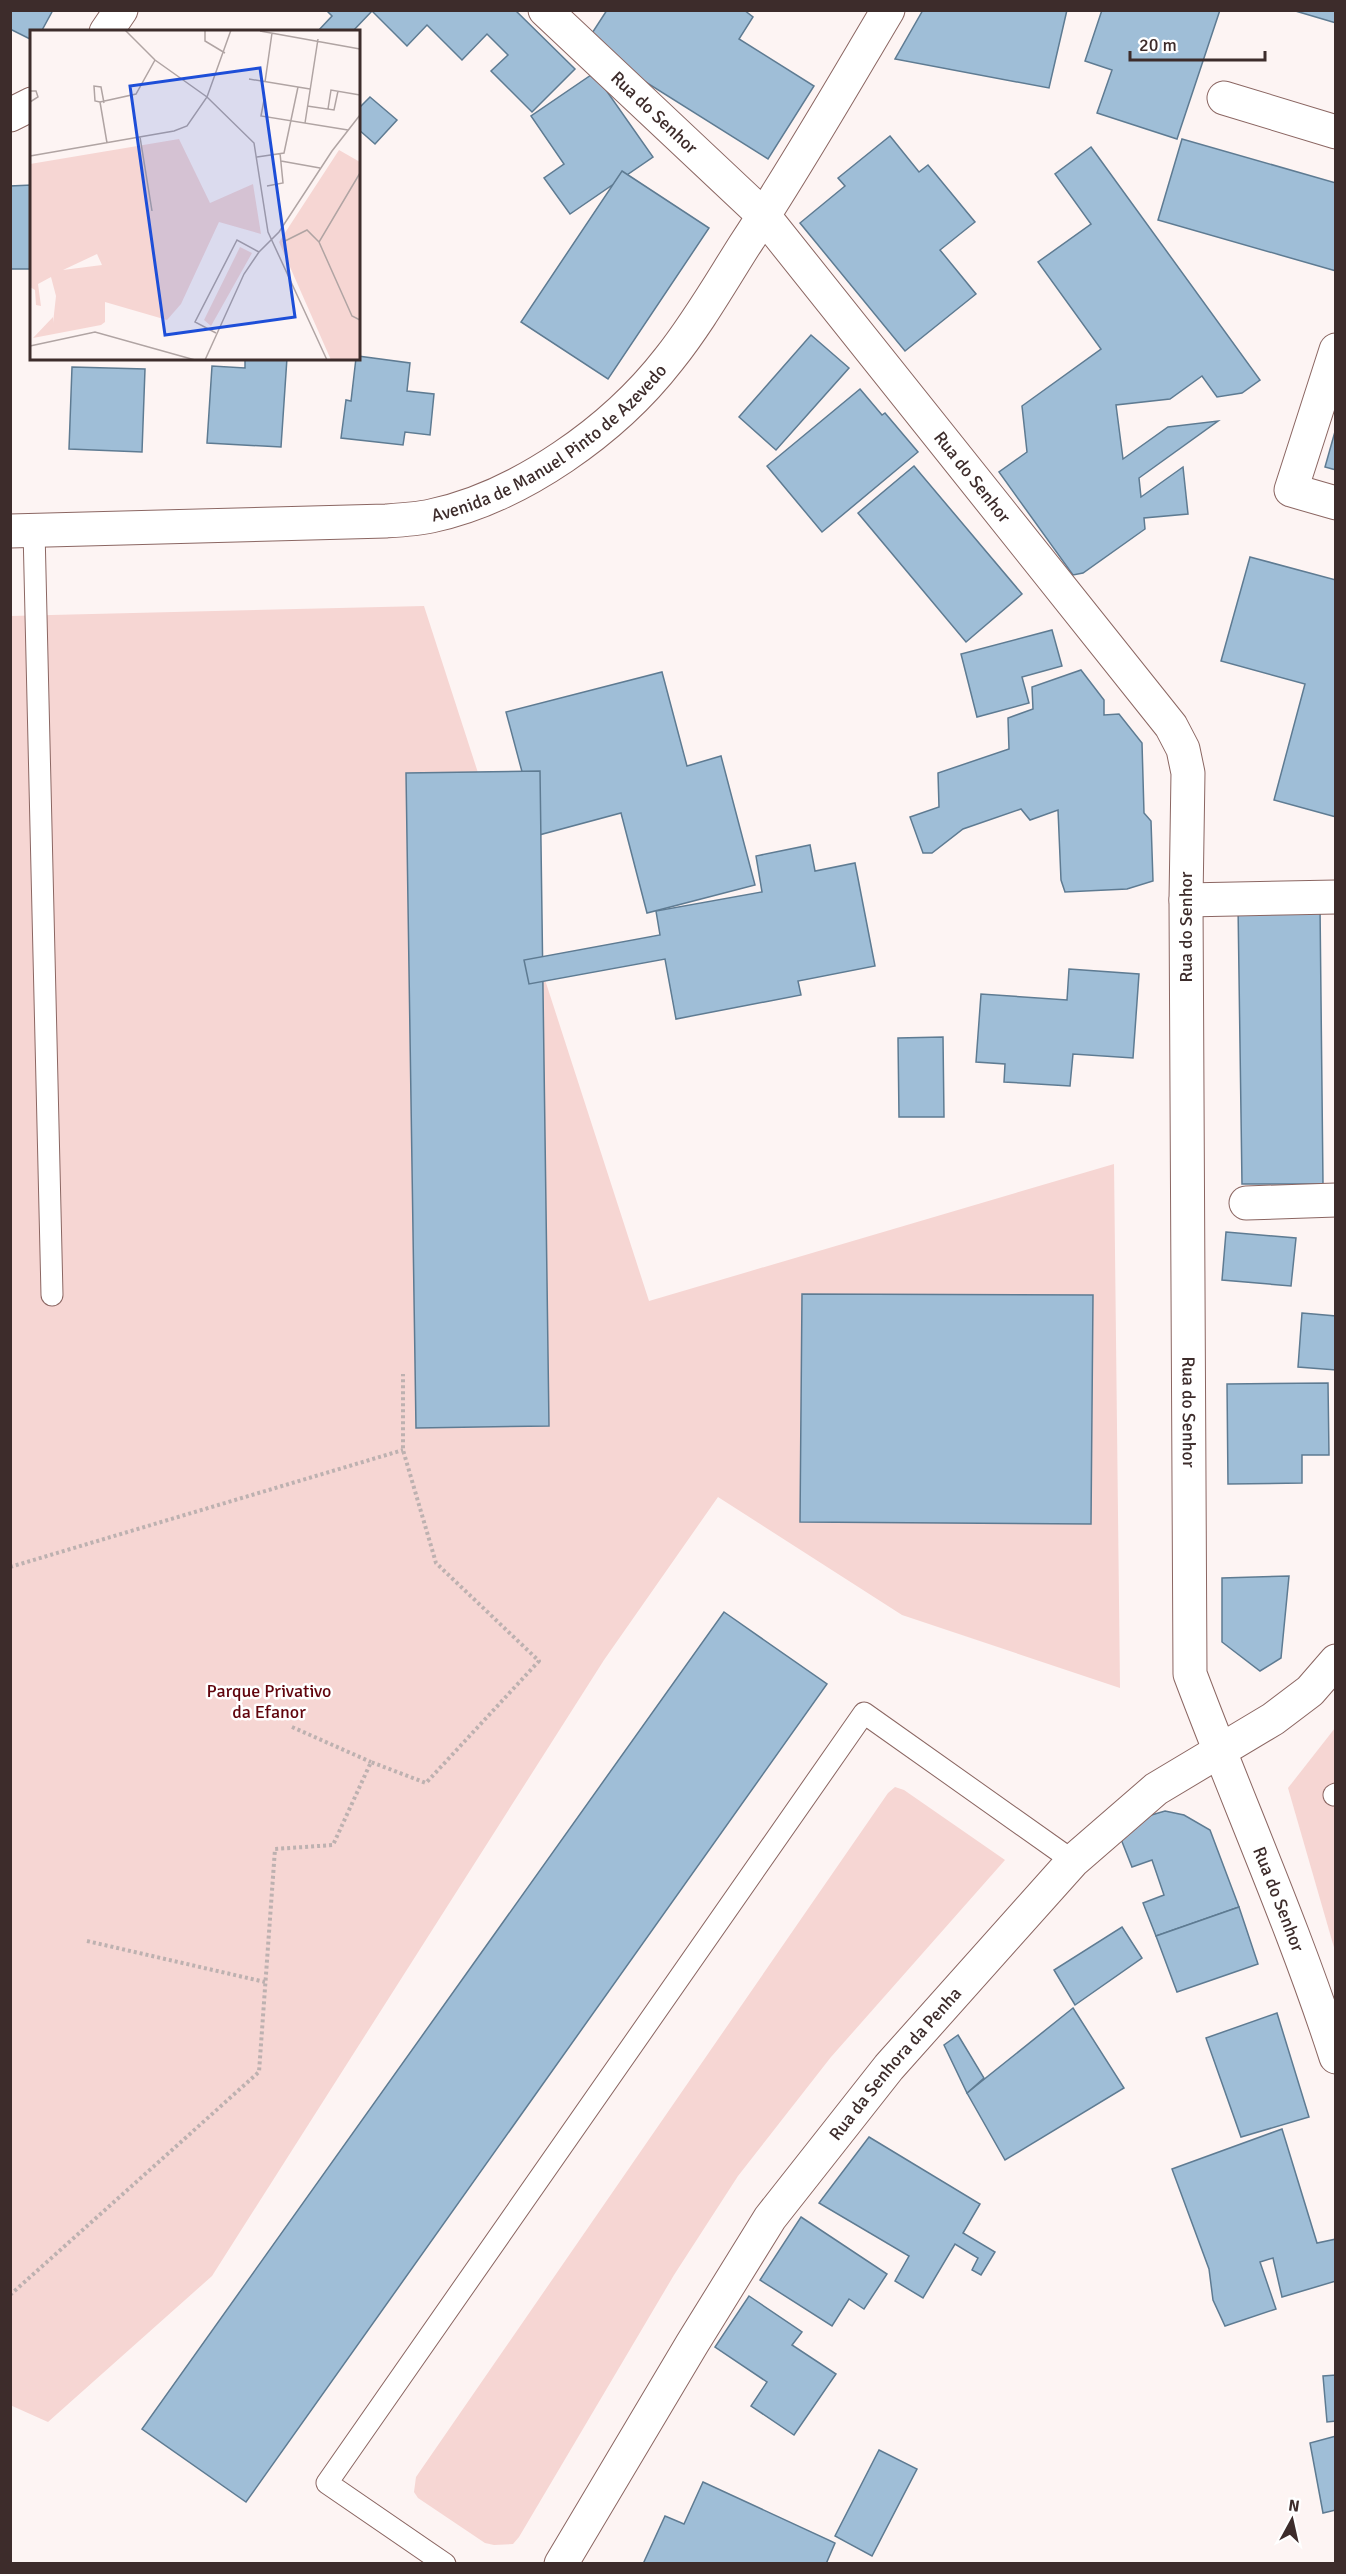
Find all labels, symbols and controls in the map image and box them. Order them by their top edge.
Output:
scale bar [1130,24,1265,62]
inset map [30,30,360,360]
text: 20 m [1139,34,1177,56]
street label: Rua do Senhor [606,67,702,159]
street label: Avenida de Manuel Pinto de Azevedo [429,360,671,527]
street label: Rua do Senhor [929,427,1016,528]
street label: Rua do Senhor [1175,871,1197,982]
street label: Rua do Senhor [1177,1357,1200,1468]
park label: Parque Privativo da Efanor [207,1680,331,1723]
street label: Rua do Senhor [1248,1843,1309,1955]
street label: Rua da Senhora da Penha [824,1983,966,2145]
north arrow [1262,2490,1322,2550]
text: N [1287,2495,1301,2517]

